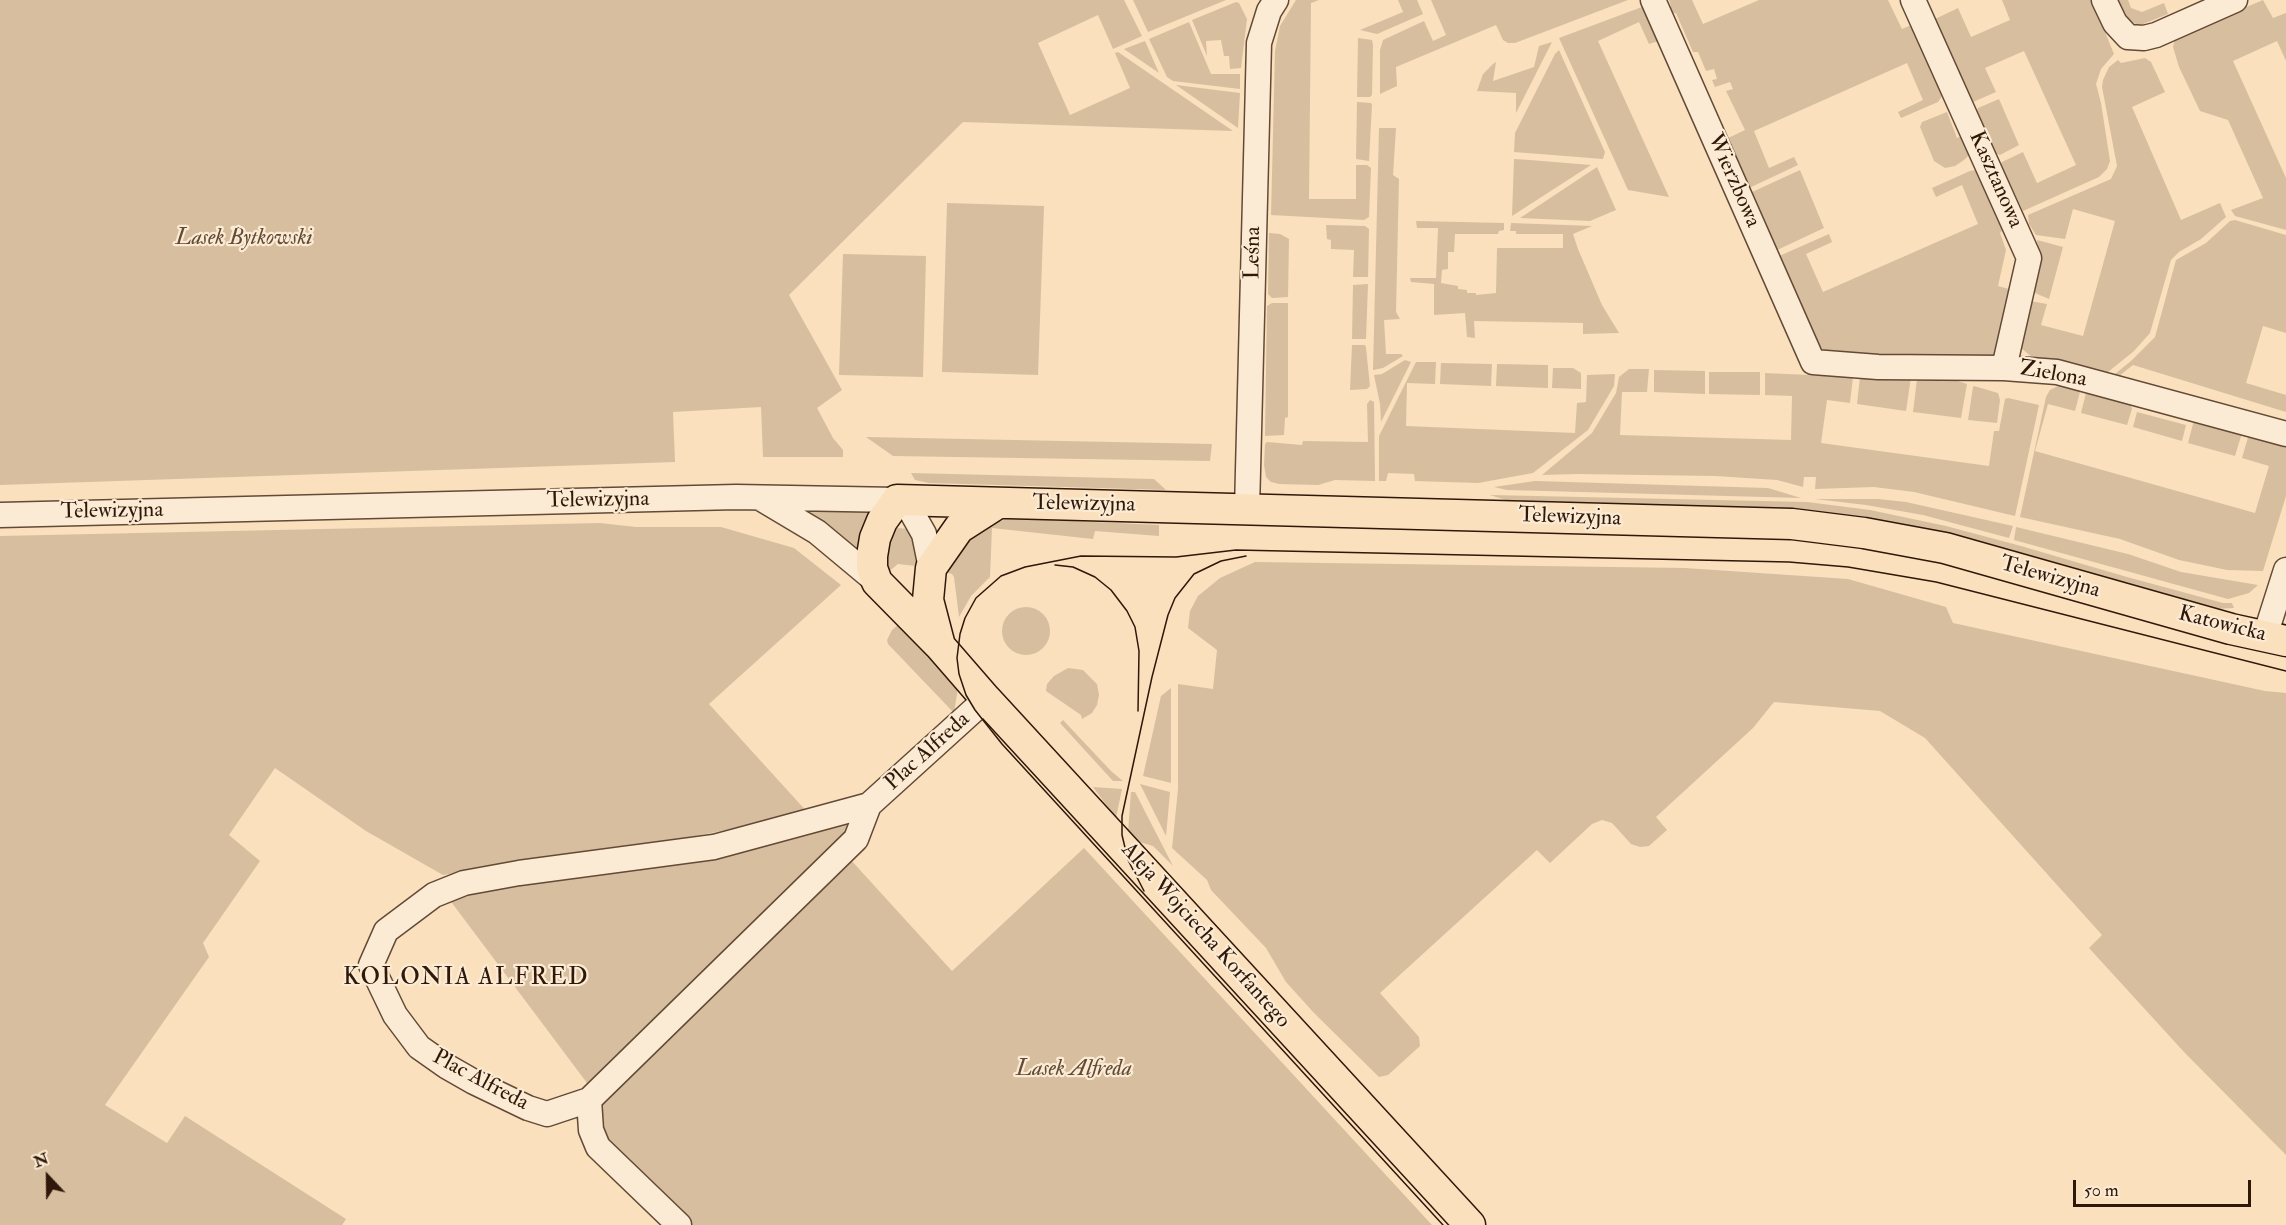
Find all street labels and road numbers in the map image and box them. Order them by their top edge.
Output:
street label: Kasztanowa [1962,128,2028,232]
street label: Wierzbowa [1701,130,1765,232]
street label: Leśna [1240,226,1268,280]
street label: Zielona [2017,356,2089,394]
street label: Telewizyjna [546,487,650,515]
street label: Telewizyjna [1032,491,1136,519]
street label: Telewizyjna [60,498,164,526]
street label: Telewizyjna [1518,503,1622,533]
street label: Telewizyjna [1997,551,2103,605]
street label: Katowicka [2175,601,2269,649]
street label: Plac Alfreda [880,707,976,797]
street label: Aleja Wojciecha Korfantego [1115,838,1295,1034]
street label: Plac Alfreda [427,1045,533,1117]

